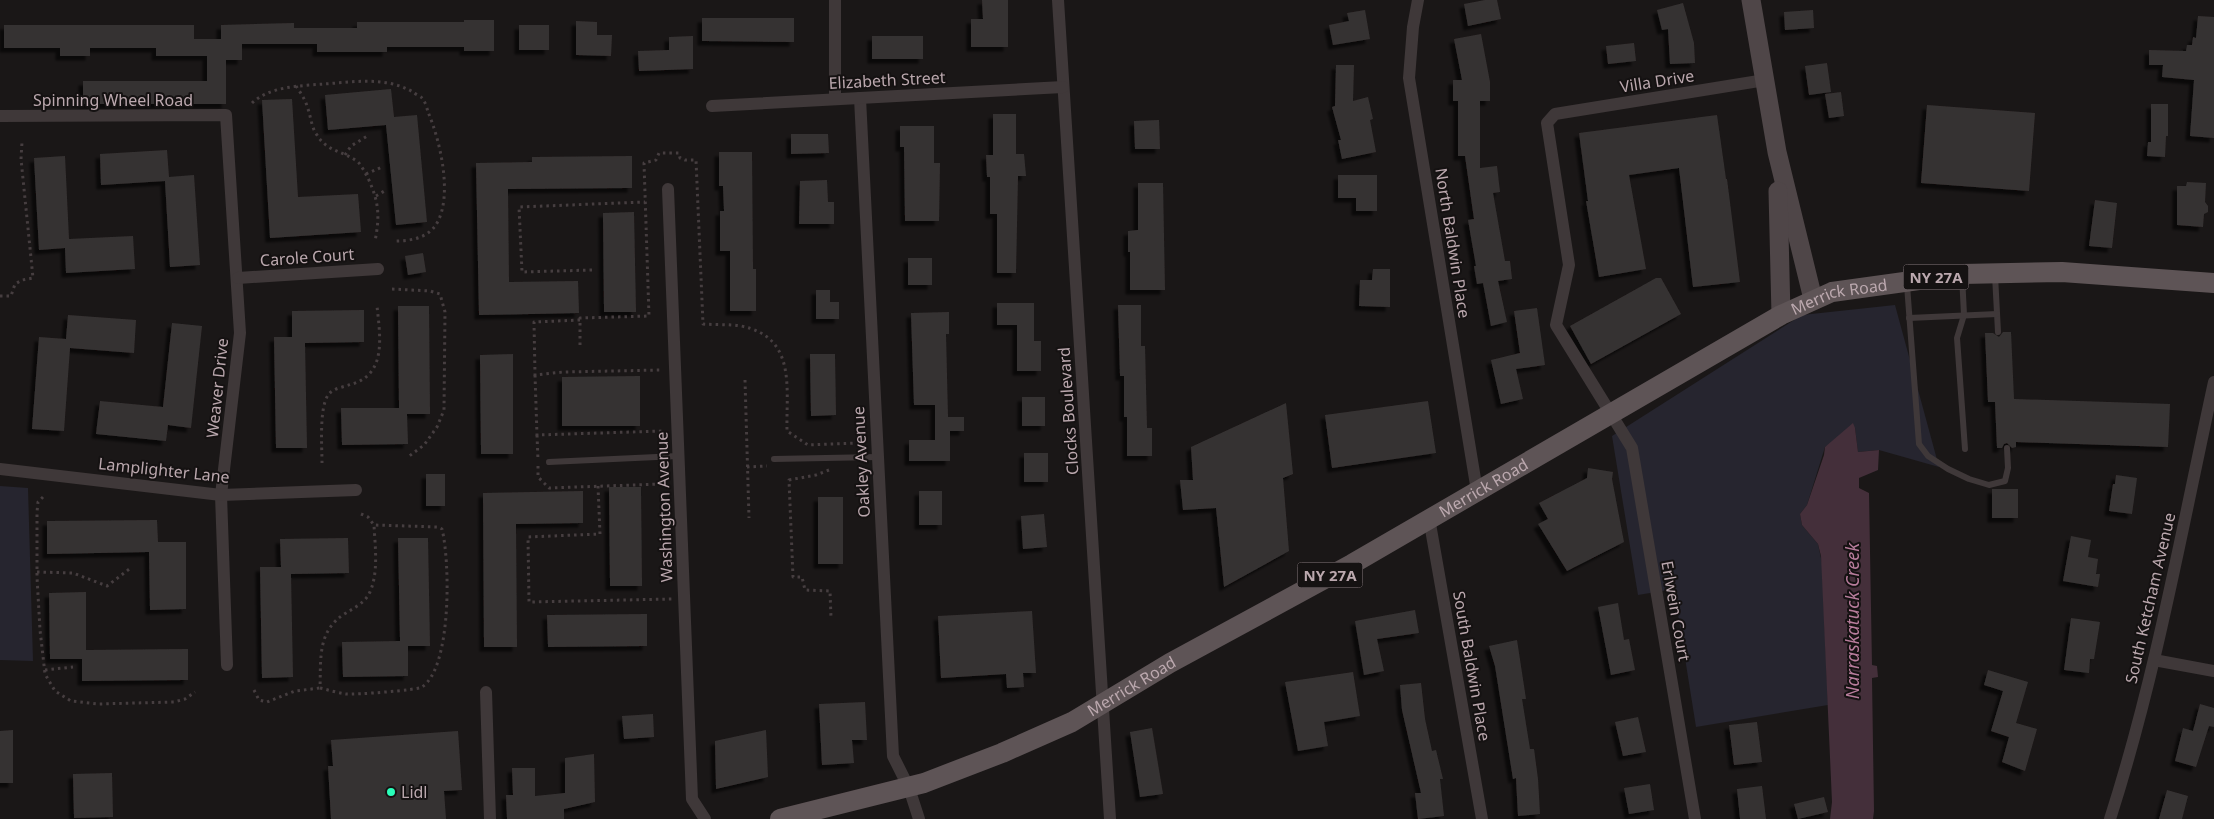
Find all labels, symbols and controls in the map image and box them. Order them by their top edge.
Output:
street label: Villa Drive [1618,64,1696,98]
street label: Elizabeth Street [828,66,946,94]
street label: Spinning Wheel Road [33,89,193,111]
street label: North Baldwin Place [1430,166,1476,320]
street label: Carole Court [259,243,355,271]
road number: NY 27A [1904,264,1968,290]
street label: Merrick Road [1787,273,1889,320]
street label: Weaver Drive [201,337,233,439]
street label: Clocks Boulevard [1053,346,1083,476]
street label: Oakley Avenue [847,406,875,518]
street label: Washington Avenue [650,431,678,583]
street label: Lamplighter Lane [97,452,231,488]
street label: Merrick Road [1435,453,1532,522]
street label: South Ketcham Avenue [2120,510,2180,686]
water label: Narraskatuck Creek [1840,542,1864,699]
street label: Erlwein Court [1656,559,1696,663]
road number: NY 27A [1298,562,1362,588]
street label: South Baldwin Place [1448,589,1496,743]
street label: Merrick Road [1083,651,1180,721]
place label: Lidl [401,781,427,803]
marker: Lidl [385,786,397,798]

